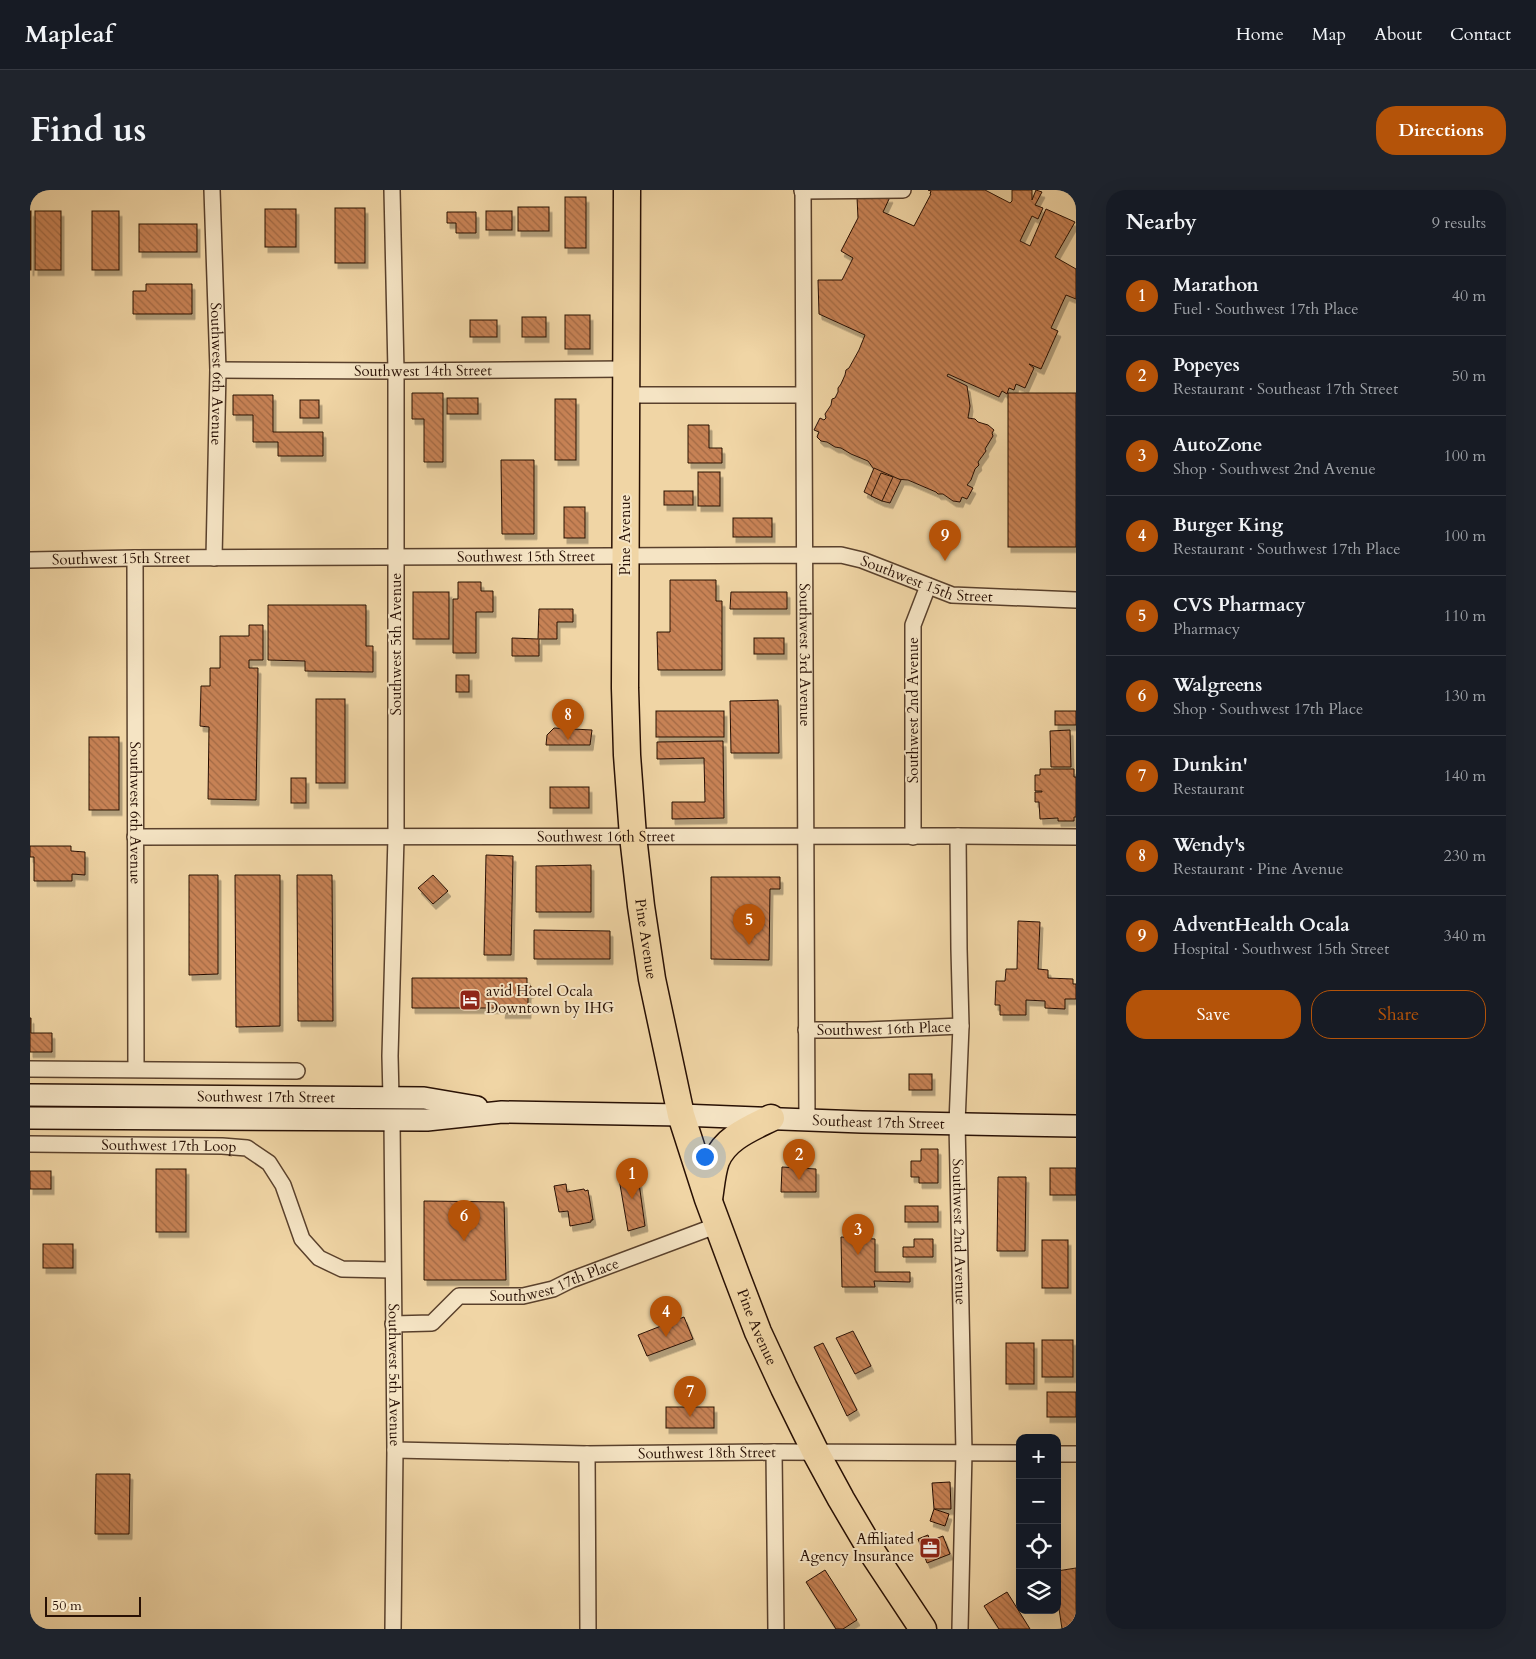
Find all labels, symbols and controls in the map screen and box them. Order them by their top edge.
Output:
text: Mapleaf [25,18,113,51]
text: Home [1236,22,1284,47]
text: Map [1312,22,1346,47]
text: About [1374,22,1422,47]
text: Contact [1450,22,1511,47]
text: Find us [30,106,146,154]
button: Directions [1376,106,1506,155]
text: Nearby [1126,208,1197,237]
text: 9 results [1432,212,1486,234]
text: Marathon [1173,272,1259,298]
text: 1 [1138,285,1146,307]
text: 40 m [1452,285,1486,307]
text: Fuel · Southwest 17th Place [1173,298,1359,320]
street label: Southwest 6th Avenue [206,302,228,446]
text: Popeyes [1173,352,1240,378]
street label: Southwest 14th Street [354,360,492,381]
text: 2 [1138,365,1146,387]
text: 50 m [1452,365,1486,387]
text: Restaurant · Southeast 17th Street [1173,378,1398,400]
text: AutoZone [1173,432,1262,458]
text: 3 [1138,445,1146,467]
text: 100 m [1444,445,1486,467]
text: Shop · Southwest 2nd Avenue [1173,458,1376,480]
street label: Pine Avenue [615,494,635,576]
text: Burger King [1173,512,1283,538]
pin: 9 [929,520,961,561]
text: 4 [1138,525,1146,547]
text: 100 m [1444,525,1486,547]
text: Restaurant · Southwest 17th Place [1173,538,1401,560]
street label: Southwest 15th Street [457,546,595,567]
street label: Southwest 15th Street [52,548,190,570]
street label: Southwest 15th Street [858,550,993,607]
street label: Southwest 5th Avenue [386,572,406,715]
street label: Southwest 3rd Avenue [795,583,815,727]
text: CVS Pharmacy [1173,592,1306,618]
text: 5 [1138,605,1146,627]
text: 110 m [1444,605,1486,627]
text: Pharmacy [1173,618,1240,640]
street label: Southwest 2nd Avenue [903,637,923,783]
text: Walgreens [1173,672,1262,698]
text: 6 [1138,685,1146,707]
text: 130 m [1444,685,1486,707]
text: Shop · Southwest 17th Place [1173,698,1363,720]
pin: 8 [552,699,584,740]
street label: Southwest 6th Avenue [125,742,146,885]
text: Dunkin' [1173,752,1248,778]
text: 7 [1138,765,1146,787]
text: 140 m [1444,765,1486,787]
text: Restaurant [1173,778,1244,800]
street label: Southwest 16th Street [537,826,675,847]
text: Wendy's [1173,832,1245,858]
text: 8 [1138,845,1146,867]
text: 230 m [1444,845,1486,867]
text: Restaurant · Pine Avenue [1173,858,1344,880]
street label: Pine Avenue [630,898,662,981]
pin: 5 [733,904,765,945]
text: AdventHealth Ocala [1173,912,1350,938]
text: 9 [1138,925,1146,947]
text: 340 m [1444,925,1486,947]
text: Hospital · Southwest 15th Street [1173,938,1389,960]
place label: avid Hotel Ocala Downtown by IHG [486,981,614,1018]
hotel icon: avid Hotel Ocala Downtown by IHG [458,988,482,1012]
button: Save [1126,990,1301,1039]
button: Share [1311,990,1486,1039]
street label: Southwest 16th Place [817,1016,952,1040]
street label: Southwest 17th Street [197,1086,335,1107]
street label: Southeast 17th Street [812,1110,945,1134]
street label: Southwest 17th Loop [101,1135,237,1157]
pin: 2 [783,1139,815,1180]
your location [692,1144,718,1170]
pin: 1 [616,1158,648,1199]
street label: Southwest 2nd Avenue [948,1158,971,1305]
pin: 6 [448,1200,480,1241]
pin: 3 [842,1214,874,1255]
street label: Southwest 17th Place [489,1253,622,1306]
street label: Pine Avenue [732,1286,782,1369]
pin: 4 [650,1296,682,1337]
street label: Southwest 5th Avenue [384,1303,405,1447]
pin: 7 [674,1376,706,1417]
map controls [1016,1434,1061,1614]
button: + [1016,1434,1061,1479]
street label: Southwest 18th Street [638,1442,776,1463]
button: − [1016,1479,1061,1524]
button: locate [1016,1524,1061,1569]
place label: Affiliated Agency Insurance [800,1529,914,1566]
office icon: Affiliated Agency Insurance [918,1536,942,1560]
button: layers [1016,1569,1061,1614]
scale bar [45,1594,141,1617]
text: 50 m [52,1596,82,1615]

